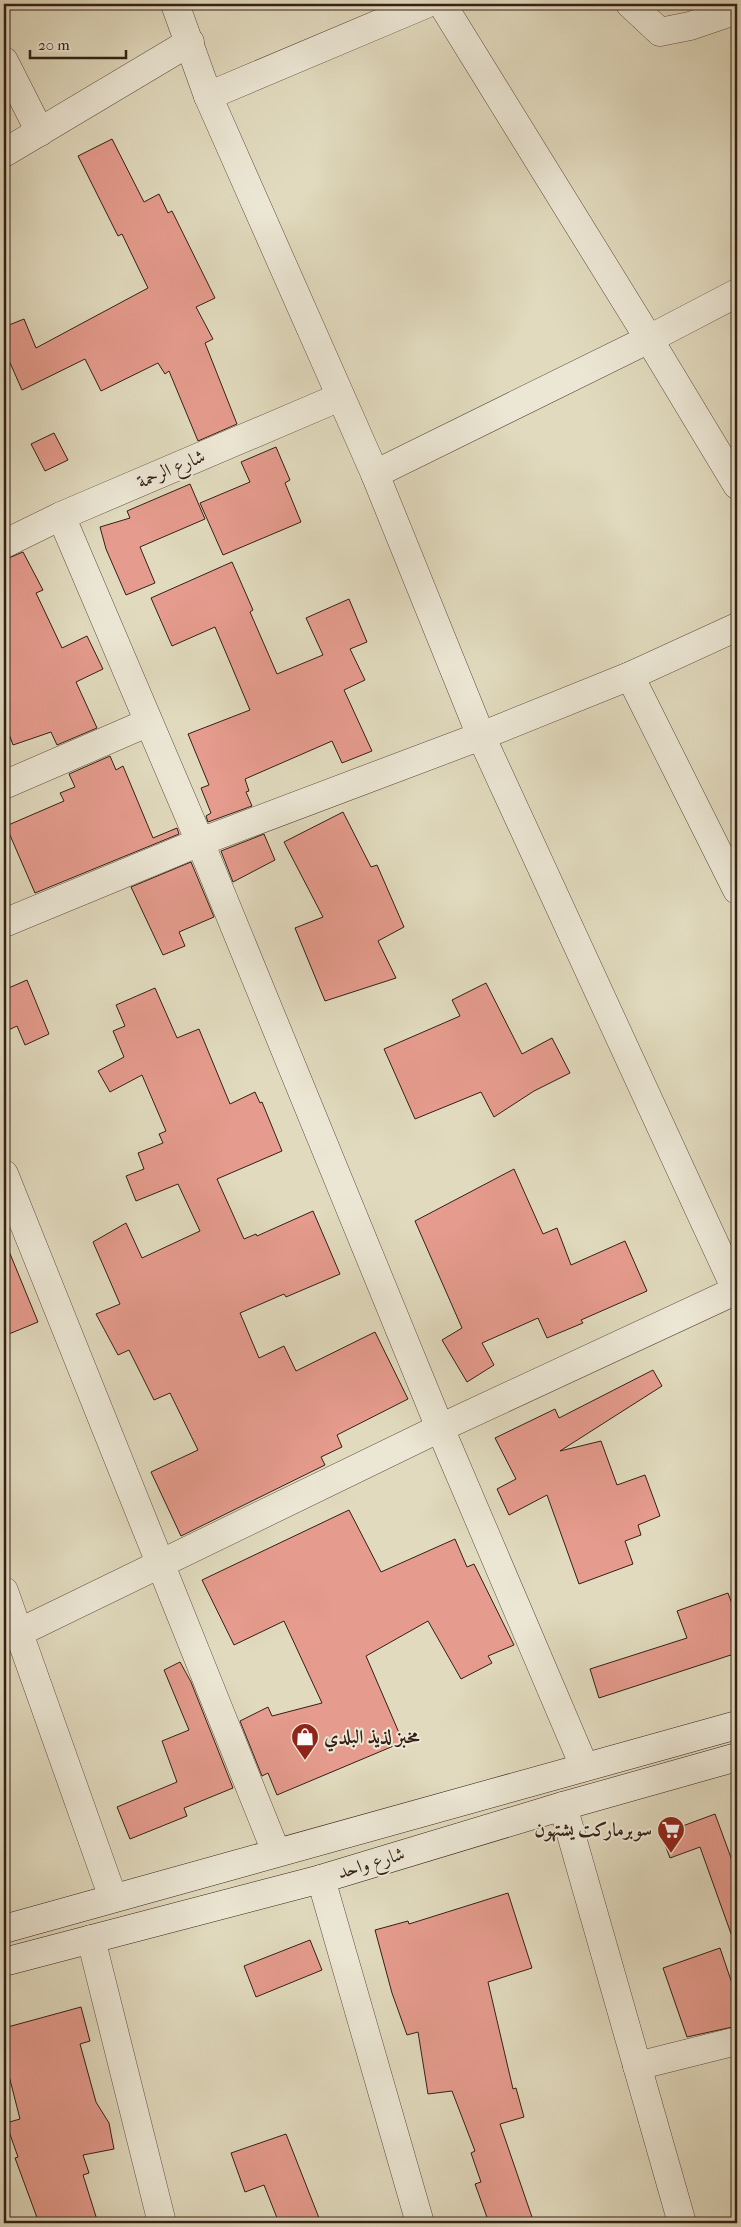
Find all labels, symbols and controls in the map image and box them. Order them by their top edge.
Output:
scale bar [30,28,126,60]
text: 20 m [38,36,70,54]
street label: شارع الرحمة [134,445,210,497]
shop icon: مخبز لذيذ البلدي [290,1722,320,1761]
place label: مخبز لذيذ البلدي [324,1726,420,1752]
supermarket icon: سوبرماركت يشتهون [656,1815,686,1854]
place label: سوبرماركت يشتهون [534,1819,652,1842]
street label: شارع واحد [335,1842,408,1887]

